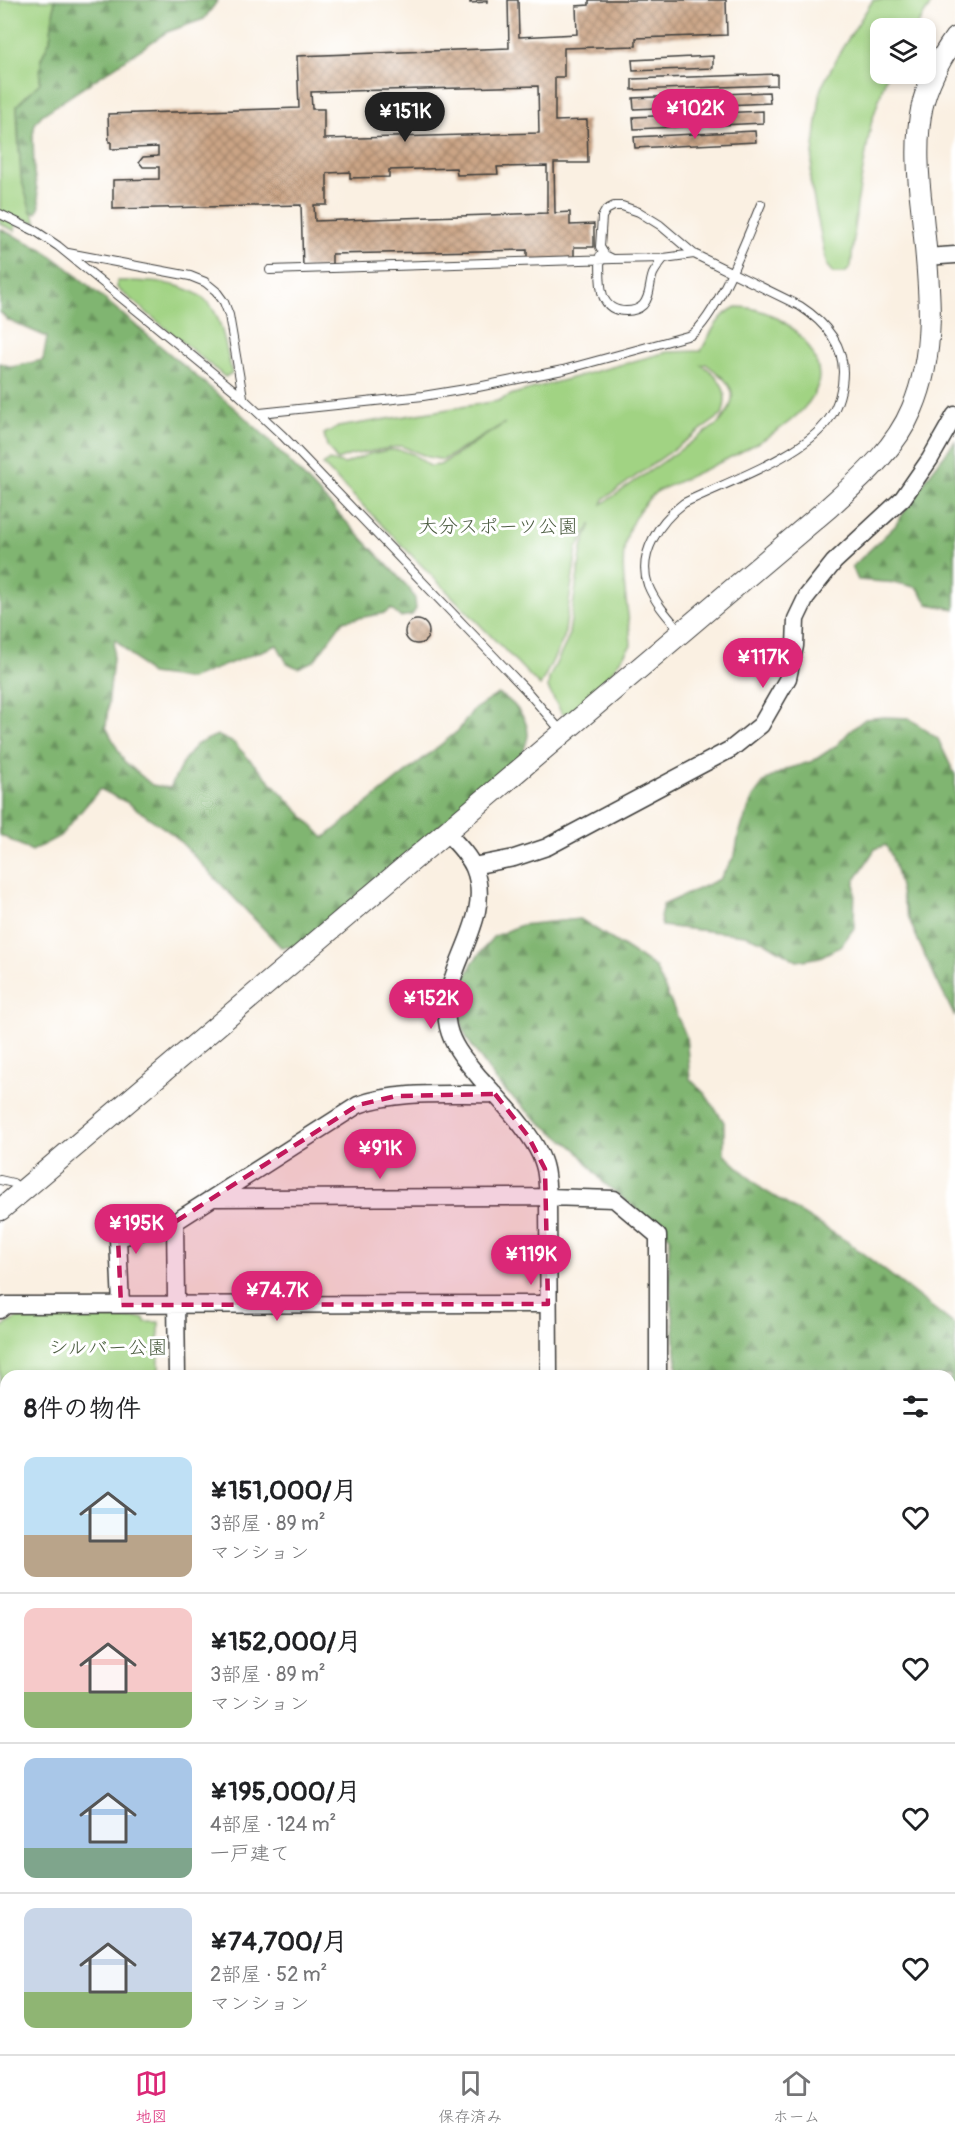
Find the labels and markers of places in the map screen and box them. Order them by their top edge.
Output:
pin: ¥102K [653,89,737,140]
pin: ¥151K [363,92,447,143]
pin: ¥117K [721,638,805,689]
pin: ¥152K [389,979,473,1030]
pin: ¥91K [344,1129,416,1180]
pin: ¥195K [94,1204,178,1255]
pin: ¥119K [489,1235,573,1286]
pin: ¥74.7K [228,1271,326,1322]

